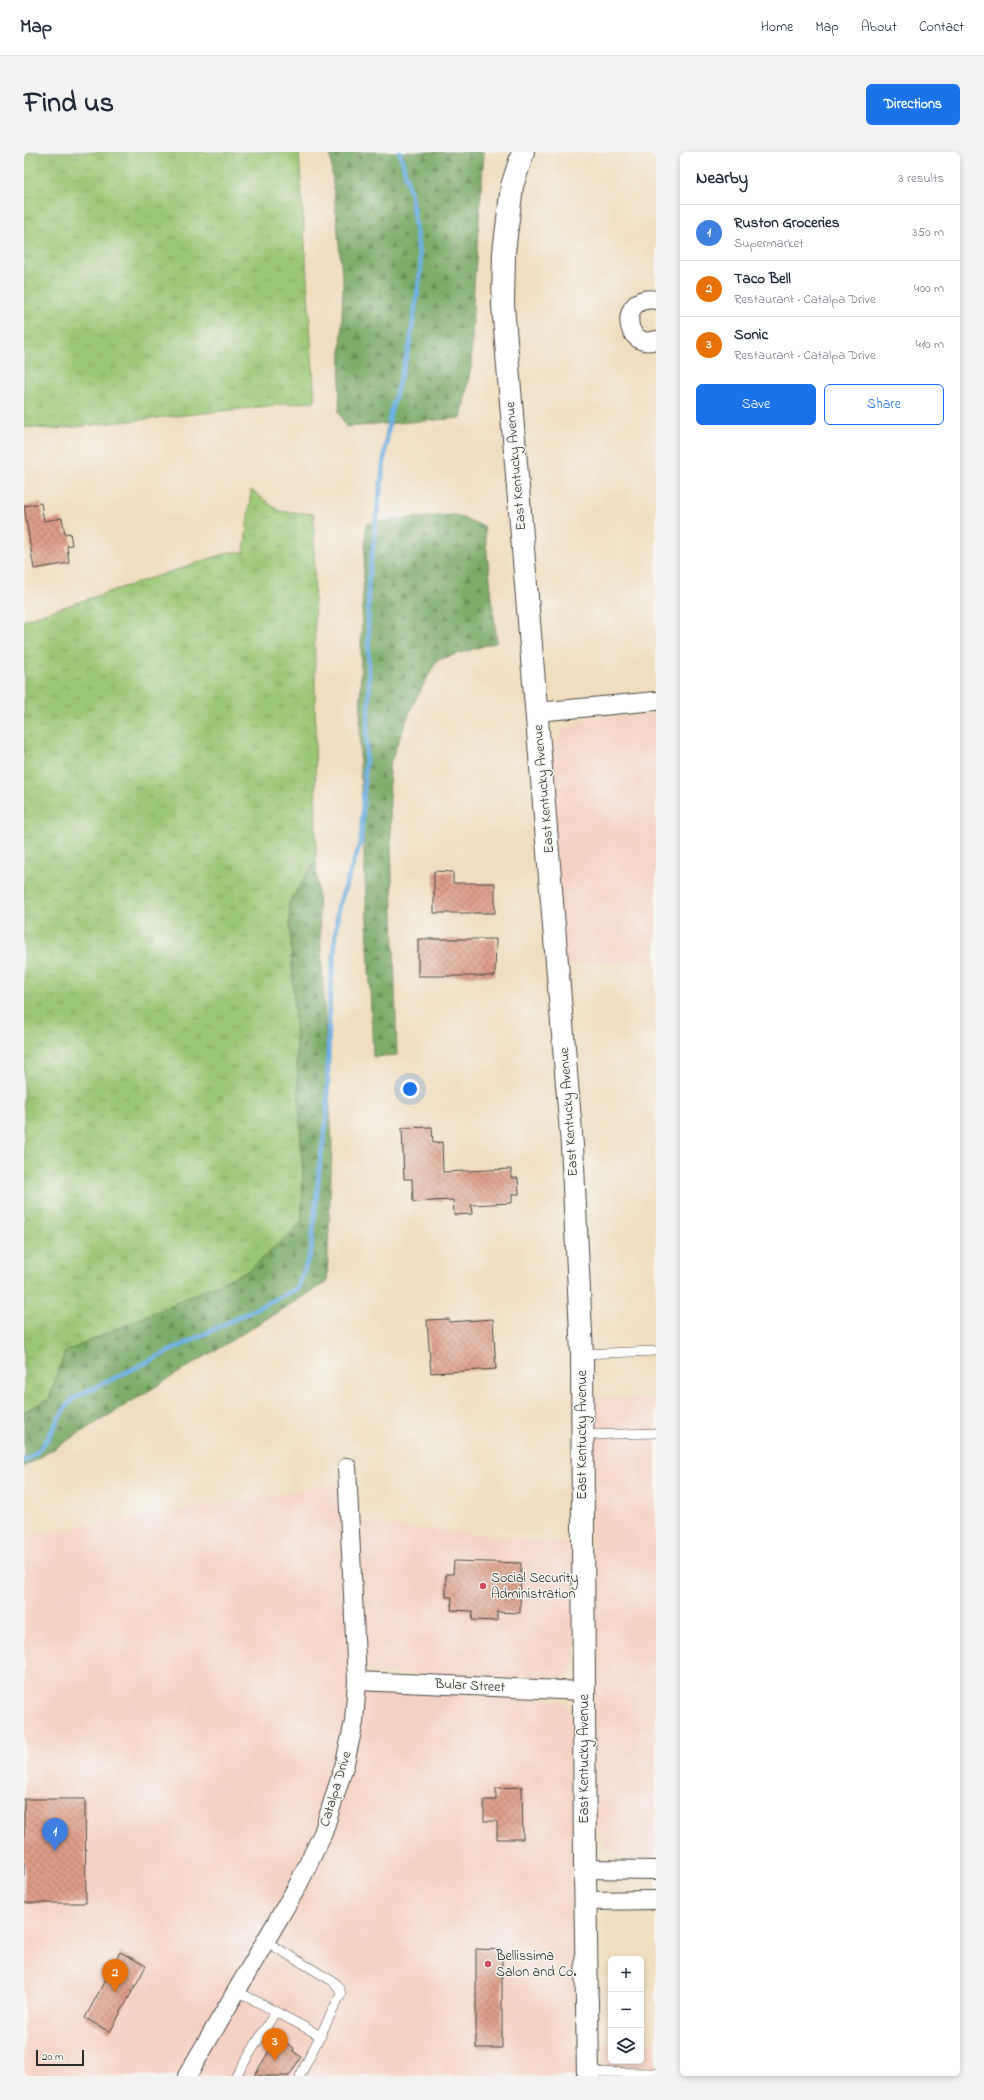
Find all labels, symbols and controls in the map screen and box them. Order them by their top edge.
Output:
text: Map [20,14,52,41]
text: Home [761,17,793,38]
text: Map [815,17,839,38]
text: About [861,17,897,38]
text: Contact [919,17,964,38]
text: Find us [24,84,114,125]
button: Directions [866,84,960,125]
text: Nearby [696,166,748,191]
text: 3 results [898,169,944,188]
text: Ruston Groceries [734,212,839,234]
text: 1 [707,223,711,242]
text: 350 m [912,223,944,242]
text: Supermarket [734,234,804,253]
text: Taco Bell [734,268,791,290]
text: 2 [706,279,712,298]
text: 400 m [914,279,944,298]
text: Restaurant · Catalpa Drive [734,290,876,309]
text: Sonic [734,324,768,346]
text: 3 [706,335,712,354]
text: 410 m [916,335,944,354]
text: Restaurant · Catalpa Drive [734,346,876,365]
button: Save [696,384,816,425]
button: Share [824,384,944,425]
street label: East Kentucky Avenue [500,400,533,531]
street label: East Kentucky Avenue [528,723,561,854]
street label: East Kentucky Avenue [554,1046,585,1177]
your location [400,1079,420,1099]
street label: East Kentucky Avenue [572,1370,594,1500]
place label: Social Security Administration [491,1568,578,1605]
marker: Social Security Administration [478,1581,488,1591]
street label: Bular Street [433,1674,506,1698]
street label: East Kentucky Avenue [574,1694,596,1824]
street label: Catalpa Drive [315,1748,358,1829]
pin: 1 [42,1818,68,1851]
place label: Bellissima Salon and Co. [495,1946,576,1983]
map controls [608,1956,644,2064]
button: + [608,1956,644,1992]
pin: 2 [102,1959,128,1992]
marker: Bellissima Salon and Co. [483,1959,493,1969]
button: − [608,1992,644,2028]
pin: 3 [262,2028,288,2061]
button: layers [608,2028,644,2064]
scale bar [36,2048,84,2067]
text: 20 m [42,2049,64,2065]

